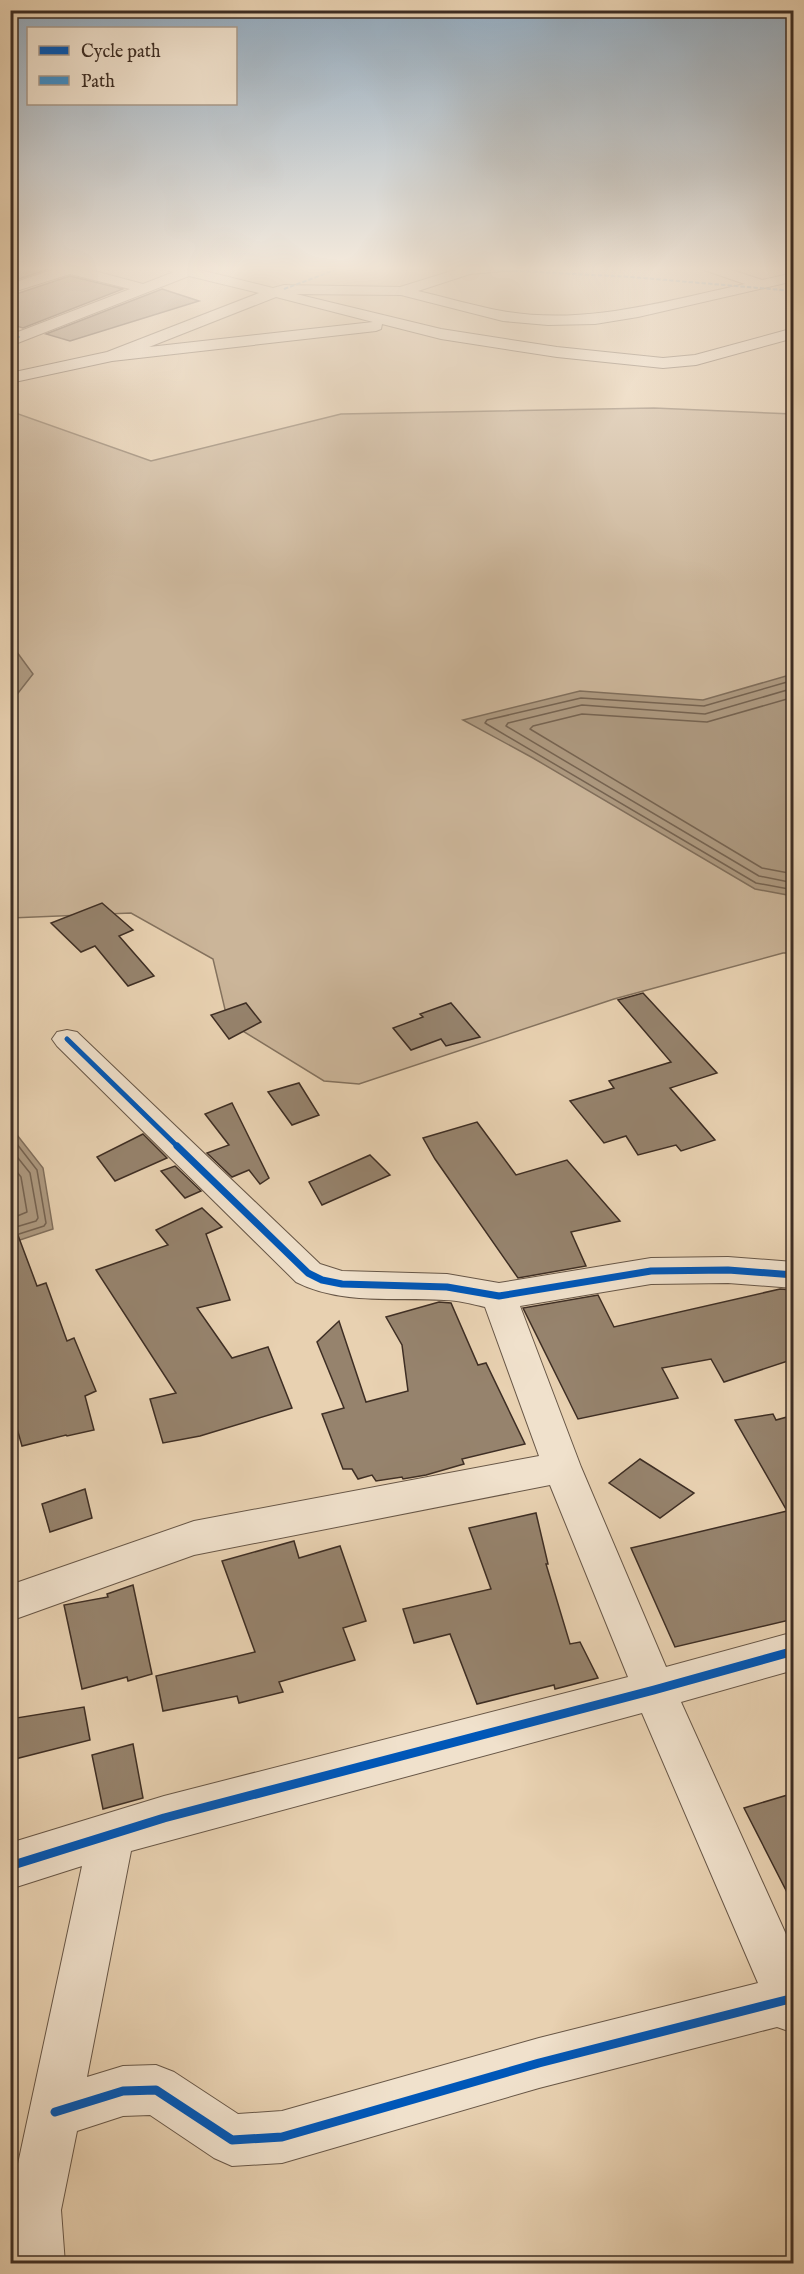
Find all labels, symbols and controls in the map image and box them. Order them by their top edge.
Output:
legend [27,27,237,105]
text: Cycle path [81,41,161,64]
text: Path [81,71,115,94]

